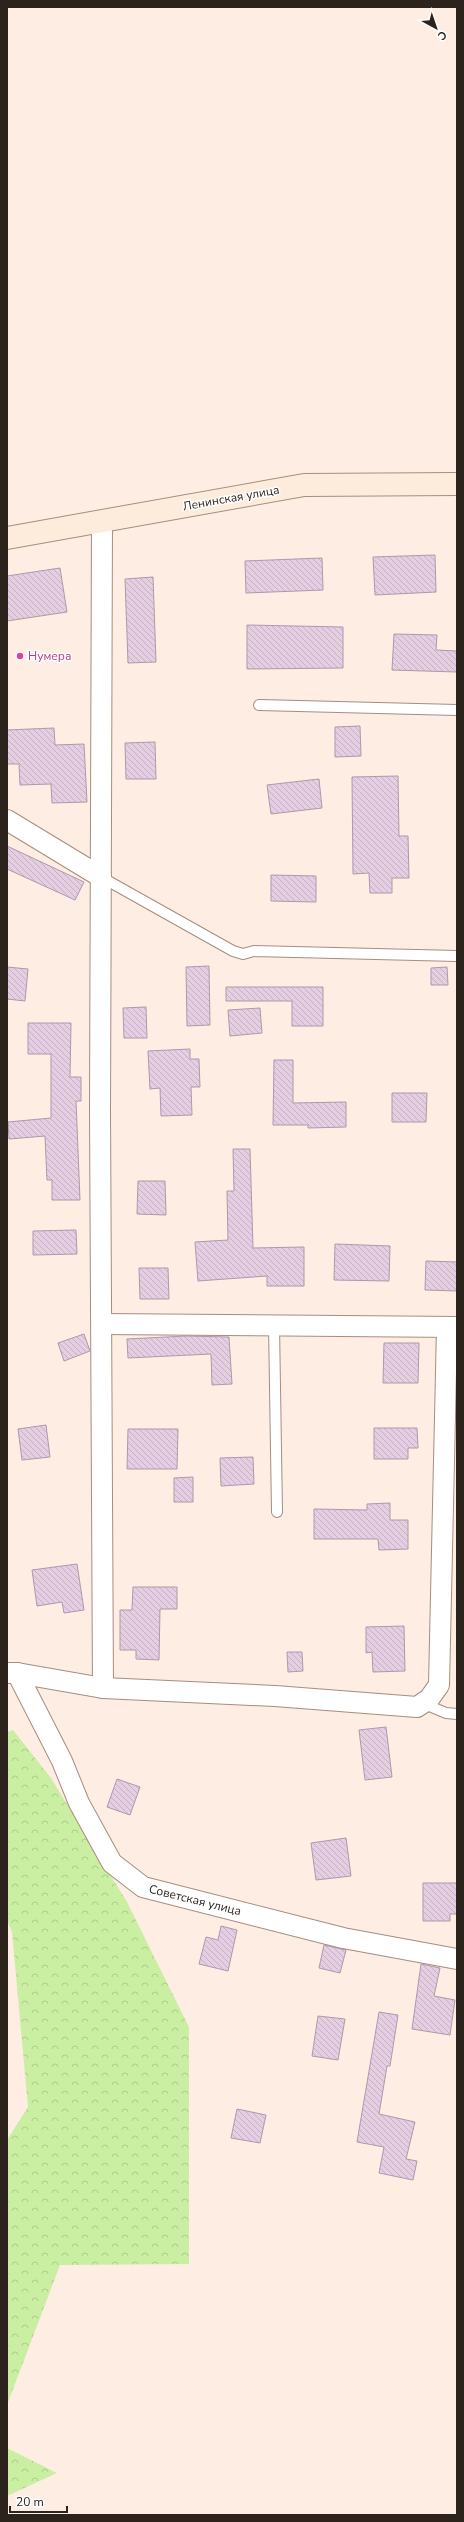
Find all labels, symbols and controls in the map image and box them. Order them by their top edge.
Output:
north arrow [416,8,456,48]
text: С [434,27,450,44]
street label: Ленинская улица [181,482,281,514]
place label: Нумера [28,648,71,664]
marker: Нумера [15,651,25,661]
street label: Советская улица [147,1881,243,1919]
scale bar [10,2488,67,2514]
text: 20 m [16,2494,44,2510]

